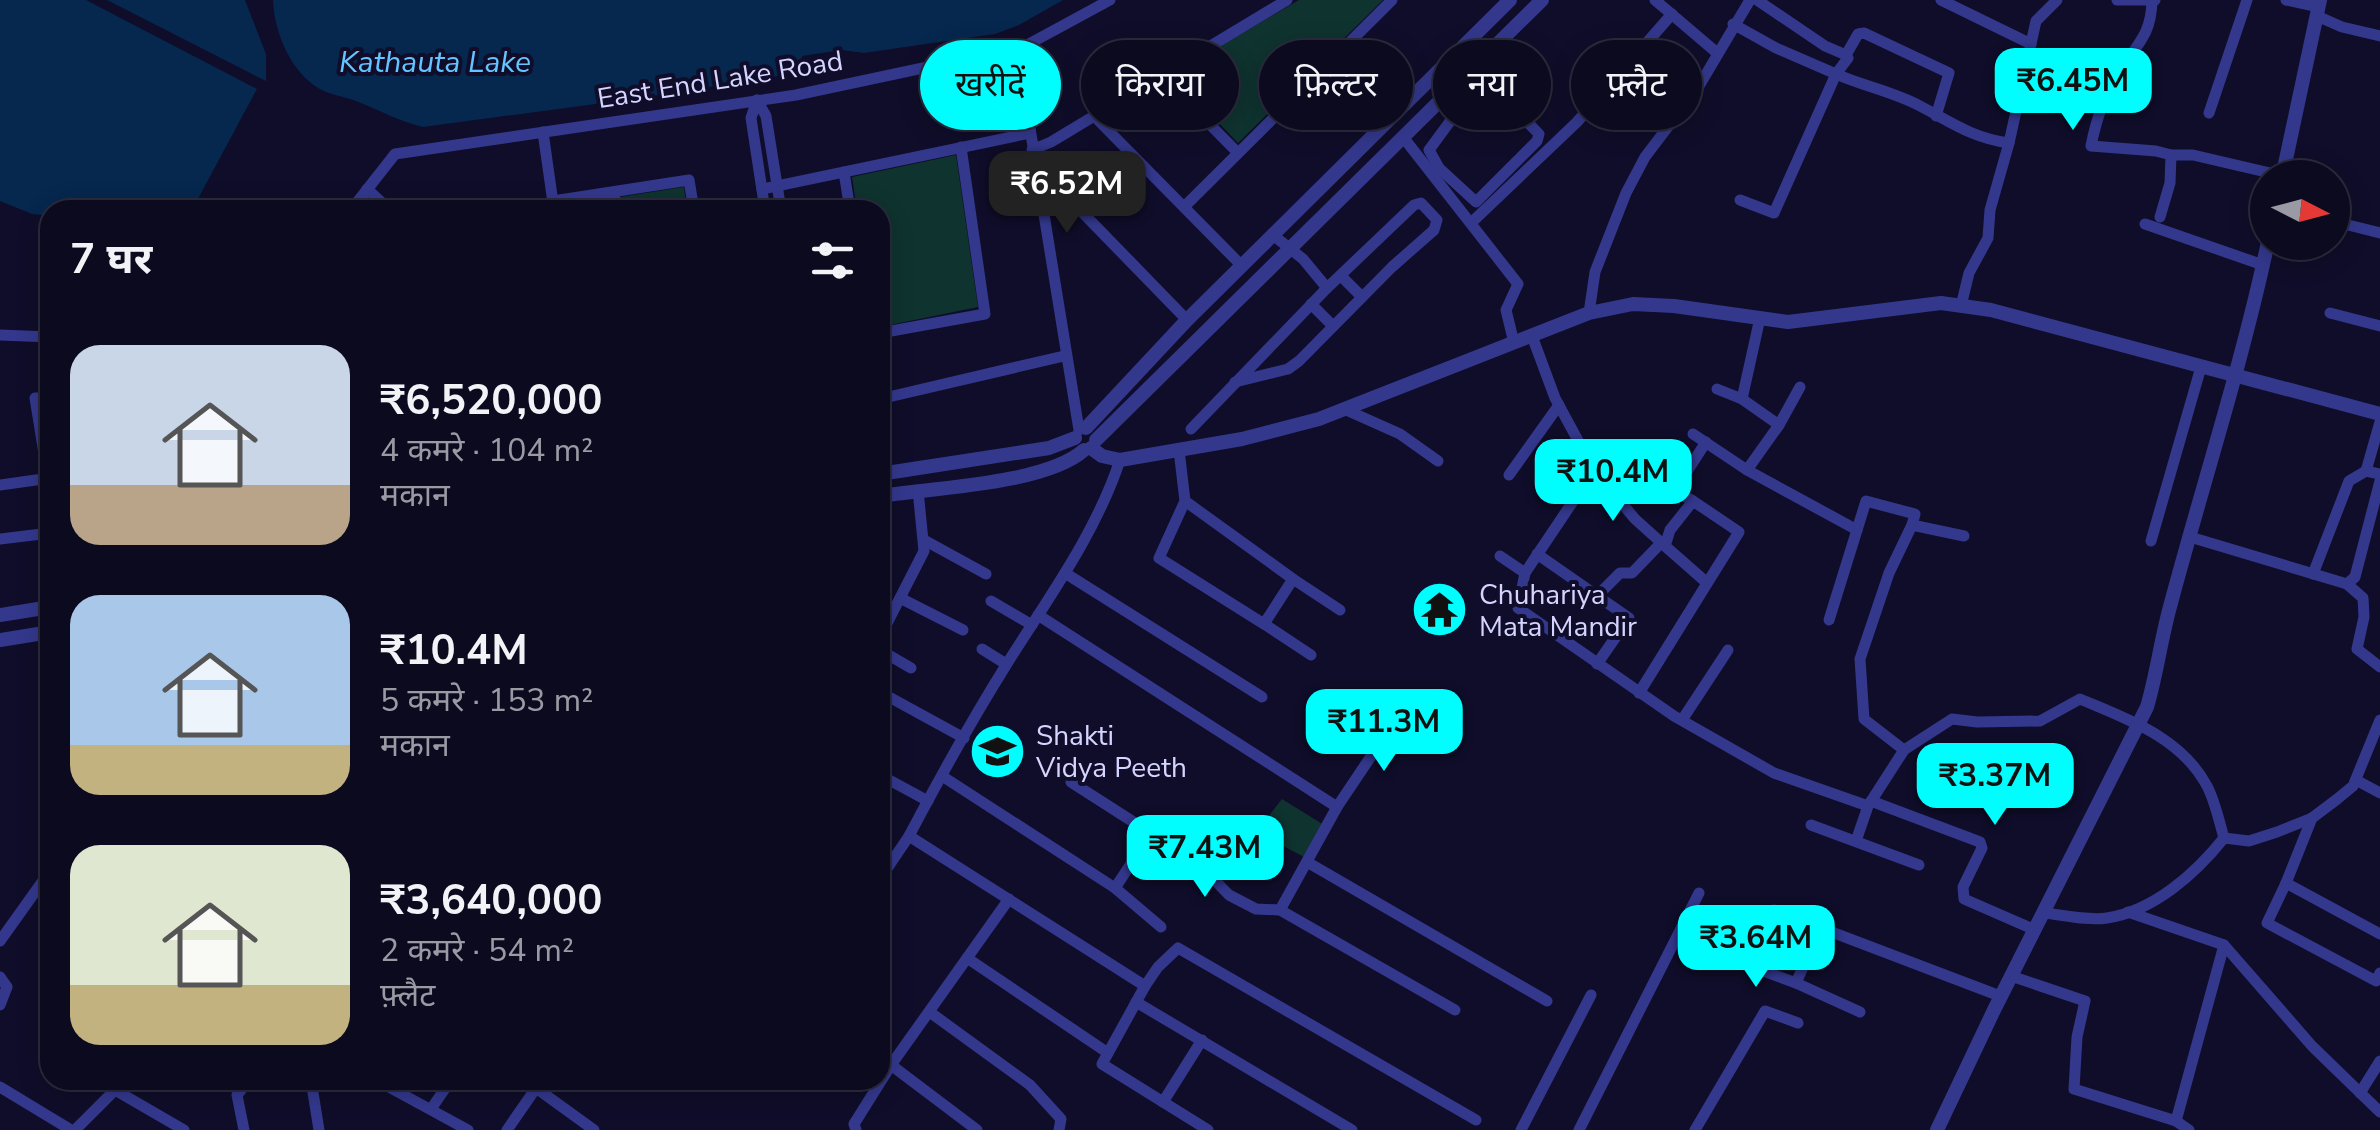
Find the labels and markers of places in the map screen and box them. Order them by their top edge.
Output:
pin: ₹6.45M [1992,48,2154,133]
pin: ₹6.52M [986,151,1148,236]
pin: ₹10.4M [1532,439,1694,524]
place label: Chuhariya Mata Mandir [1479,576,1637,646]
temple icon: Chuhariya Mata Mandir [1410,580,1470,640]
pin: ₹11.3M [1303,689,1465,774]
place label: Shakti Vidya Peeth [1035,717,1187,787]
school or university icon: Shakti Vidya Peeth [967,721,1027,781]
pin: ₹3.37M [1914,743,2076,828]
pin: ₹7.43M [1124,815,1286,900]
pin: ₹3.64M [1675,905,1837,990]

